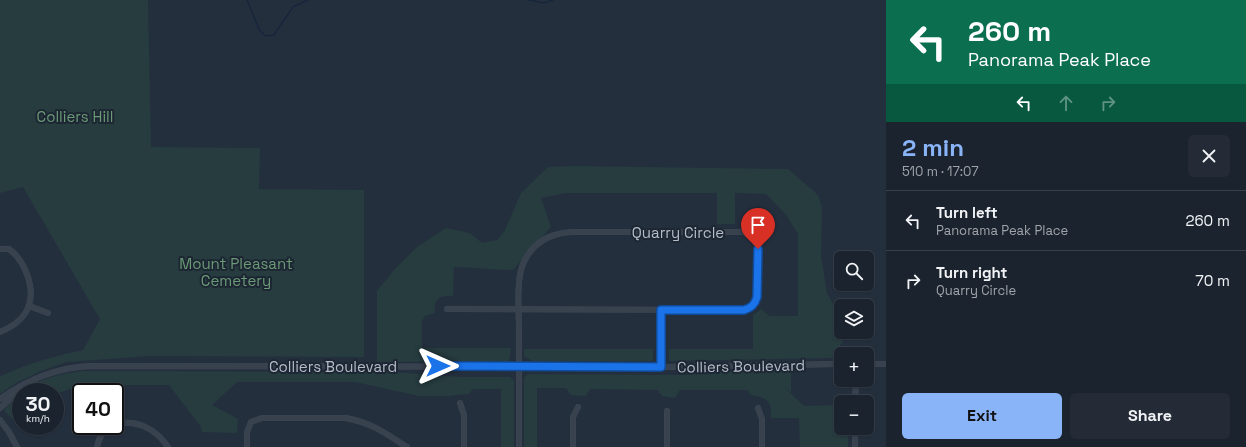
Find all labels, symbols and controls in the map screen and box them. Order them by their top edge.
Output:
text: 260 m [968,13,1051,49]
icon: left [902,16,954,68]
text: Panorama Peak Place [968,48,1151,71]
icon: left [1013,92,1035,114]
icon: ahead [1055,92,1077,114]
icon: right [1097,92,1119,114]
park label: Colliers Hill [37,107,113,126]
text: 2 min [902,132,964,163]
button: close [1188,135,1230,177]
text: 510 m · 17:07 [902,163,979,180]
text: Turn left [936,203,998,222]
pin [741,208,775,249]
icon: left [902,210,924,232]
text: 260 m [1185,211,1230,230]
icon: arrive [747,214,769,236]
text: Panorama Peak Place [936,222,1068,239]
street label: Quarry Circle [632,223,724,242]
map controls [834,251,874,435]
button: search [834,251,874,291]
park label: Mount Pleasant Cemetery [179,254,293,290]
text: Turn right [936,263,1007,282]
icon: right [902,270,924,292]
text: 70 m [1195,271,1230,290]
text: Quarry Circle [936,282,1016,299]
button: layers [834,299,874,339]
position arrow [417,345,459,387]
button: + [834,347,874,387]
street label: Colliers Boulevard [677,355,805,377]
street label: Colliers Boulevard [269,357,397,376]
speed limit sign: 40 [72,383,124,435]
text: 30 [25,391,51,417]
button: Exit [902,393,1062,439]
button: Share [1070,393,1230,439]
button: − [834,395,874,435]
text: km/h [26,412,50,425]

